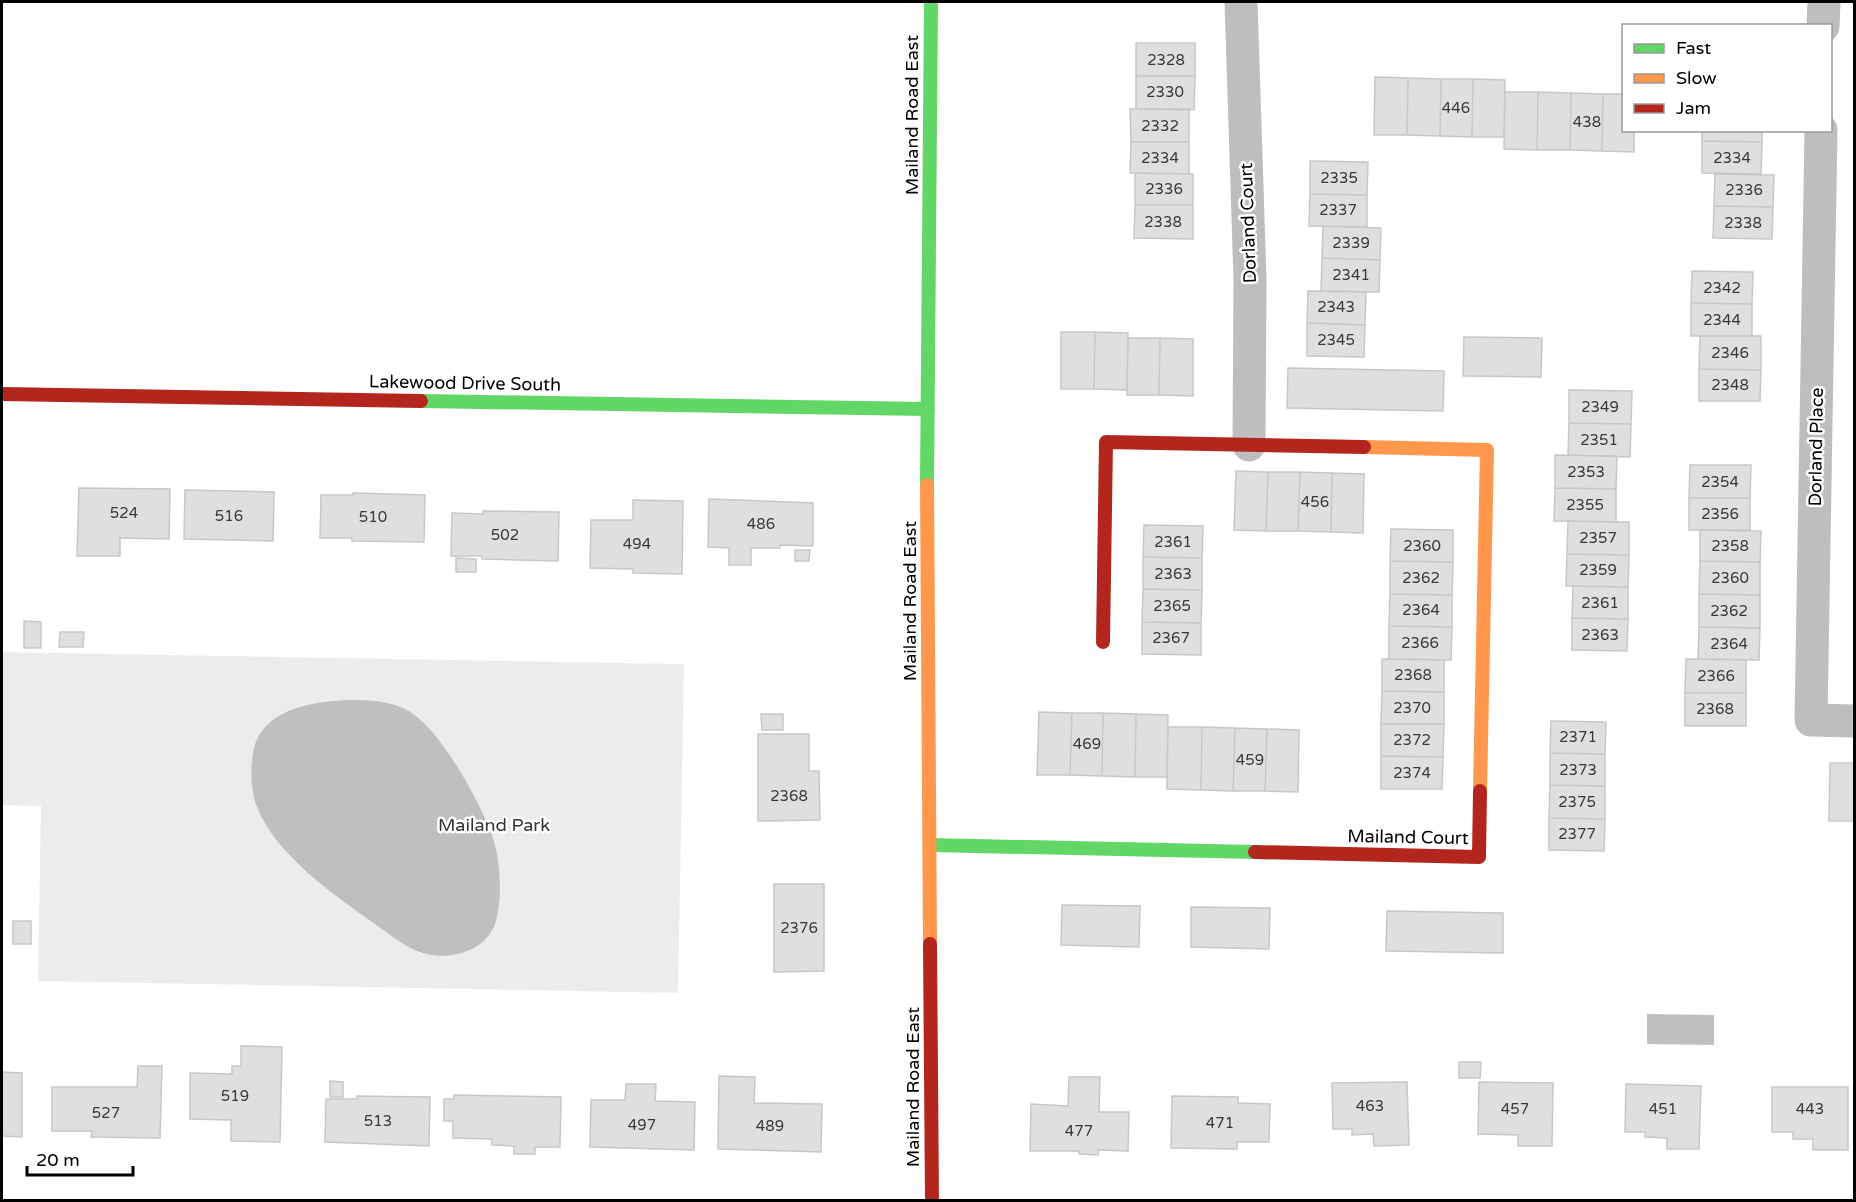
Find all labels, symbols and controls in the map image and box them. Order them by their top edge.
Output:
legend [1622,24,1832,132]
street label: Mailand Road East [901,35,923,195]
text: Fast [1676,37,1711,59]
house number: 2328 [1147,51,1185,69]
text: Slow [1676,67,1717,89]
house number: 2330 [1146,83,1184,101]
text: Jam [1676,97,1711,119]
house number: 446 [1442,99,1470,117]
house number: 438 [1573,113,1601,131]
house number: 2332 [1141,117,1179,135]
house number: 2334 [1141,149,1179,167]
house number: 2334 [1713,149,1751,167]
street label: Dorland Court [1235,162,1261,284]
house number: 2335 [1320,169,1358,187]
house number: 2336 [1145,180,1183,198]
house number: 2336 [1725,181,1763,199]
house number: 2337 [1319,201,1357,219]
house number: 2338 [1144,213,1182,231]
house number: 2338 [1724,214,1762,232]
house number: 2339 [1332,234,1370,252]
house number: 2341 [1332,266,1370,284]
house number: 2342 [1703,279,1741,297]
house number: 2343 [1317,298,1355,316]
house number: 2344 [1703,311,1741,329]
house number: 2345 [1317,331,1355,349]
house number: 2346 [1711,344,1749,362]
street label: Lakewood Drive South [369,370,561,396]
house number: 2348 [1711,376,1749,394]
street label: Dorland Place [1804,387,1828,507]
house number: 2349 [1581,398,1619,416]
house number: 2351 [1580,431,1618,449]
house number: 2353 [1567,463,1605,481]
house number: 2354 [1701,473,1739,491]
house number: 456 [1301,493,1329,511]
house number: 2355 [1566,496,1604,514]
house number: 524 [110,504,138,522]
house number: 2356 [1701,505,1739,523]
house number: 516 [215,507,243,525]
house number: 510 [359,508,387,526]
house number: 486 [747,515,775,533]
street label: Mailand Road East [899,521,921,681]
house number: 502 [491,526,519,544]
house number: 2357 [1579,529,1617,547]
house number: 2361 [1154,533,1192,551]
house number: 494 [623,535,651,553]
house number: 2360 [1403,537,1441,555]
house number: 2358 [1711,537,1749,555]
house number: 2359 [1579,561,1617,579]
house number: 2363 [1154,565,1192,583]
house number: 2362 [1402,569,1440,587]
house number: 2360 [1711,569,1749,587]
house number: 2361 [1581,594,1619,612]
house number: 2365 [1153,597,1191,615]
house number: 2364 [1402,601,1440,619]
house number: 2362 [1710,602,1748,620]
house number: 2363 [1581,626,1619,644]
house number: 2367 [1152,629,1190,647]
house number: 2366 [1401,634,1439,652]
house number: 2364 [1710,635,1748,653]
house number: 2368 [1394,666,1432,684]
house number: 2366 [1697,667,1735,685]
house number: 2370 [1393,699,1431,717]
house number: 2368 [1696,700,1734,718]
house number: 2371 [1559,728,1597,746]
house number: 2372 [1393,731,1431,749]
house number: 469 [1073,735,1101,753]
house number: 459 [1236,751,1264,769]
house number: 2373 [1559,761,1597,779]
house number: 2374 [1393,764,1431,782]
house number: 2368 [770,787,808,805]
house number: 2375 [1558,793,1596,811]
park label: Mailand Park [438,814,550,836]
street label: Mailand Court [1347,825,1469,849]
house number: 2377 [1558,825,1596,843]
house number: 2376 [780,919,818,937]
street label: Mailand Road East [902,1007,924,1167]
house number: 519 [221,1087,249,1105]
house number: 463 [1356,1097,1384,1115]
house number: 457 [1501,1100,1529,1118]
house number: 451 [1649,1100,1677,1118]
house number: 443 [1796,1100,1824,1118]
house number: 527 [92,1104,120,1122]
house number: 513 [364,1112,392,1130]
house number: 471 [1206,1114,1234,1132]
house number: 497 [628,1116,656,1134]
house number: 489 [756,1117,784,1135]
house number: 477 [1065,1122,1093,1140]
scale bar [27,1139,134,1177]
text: 20 m [36,1149,80,1171]

